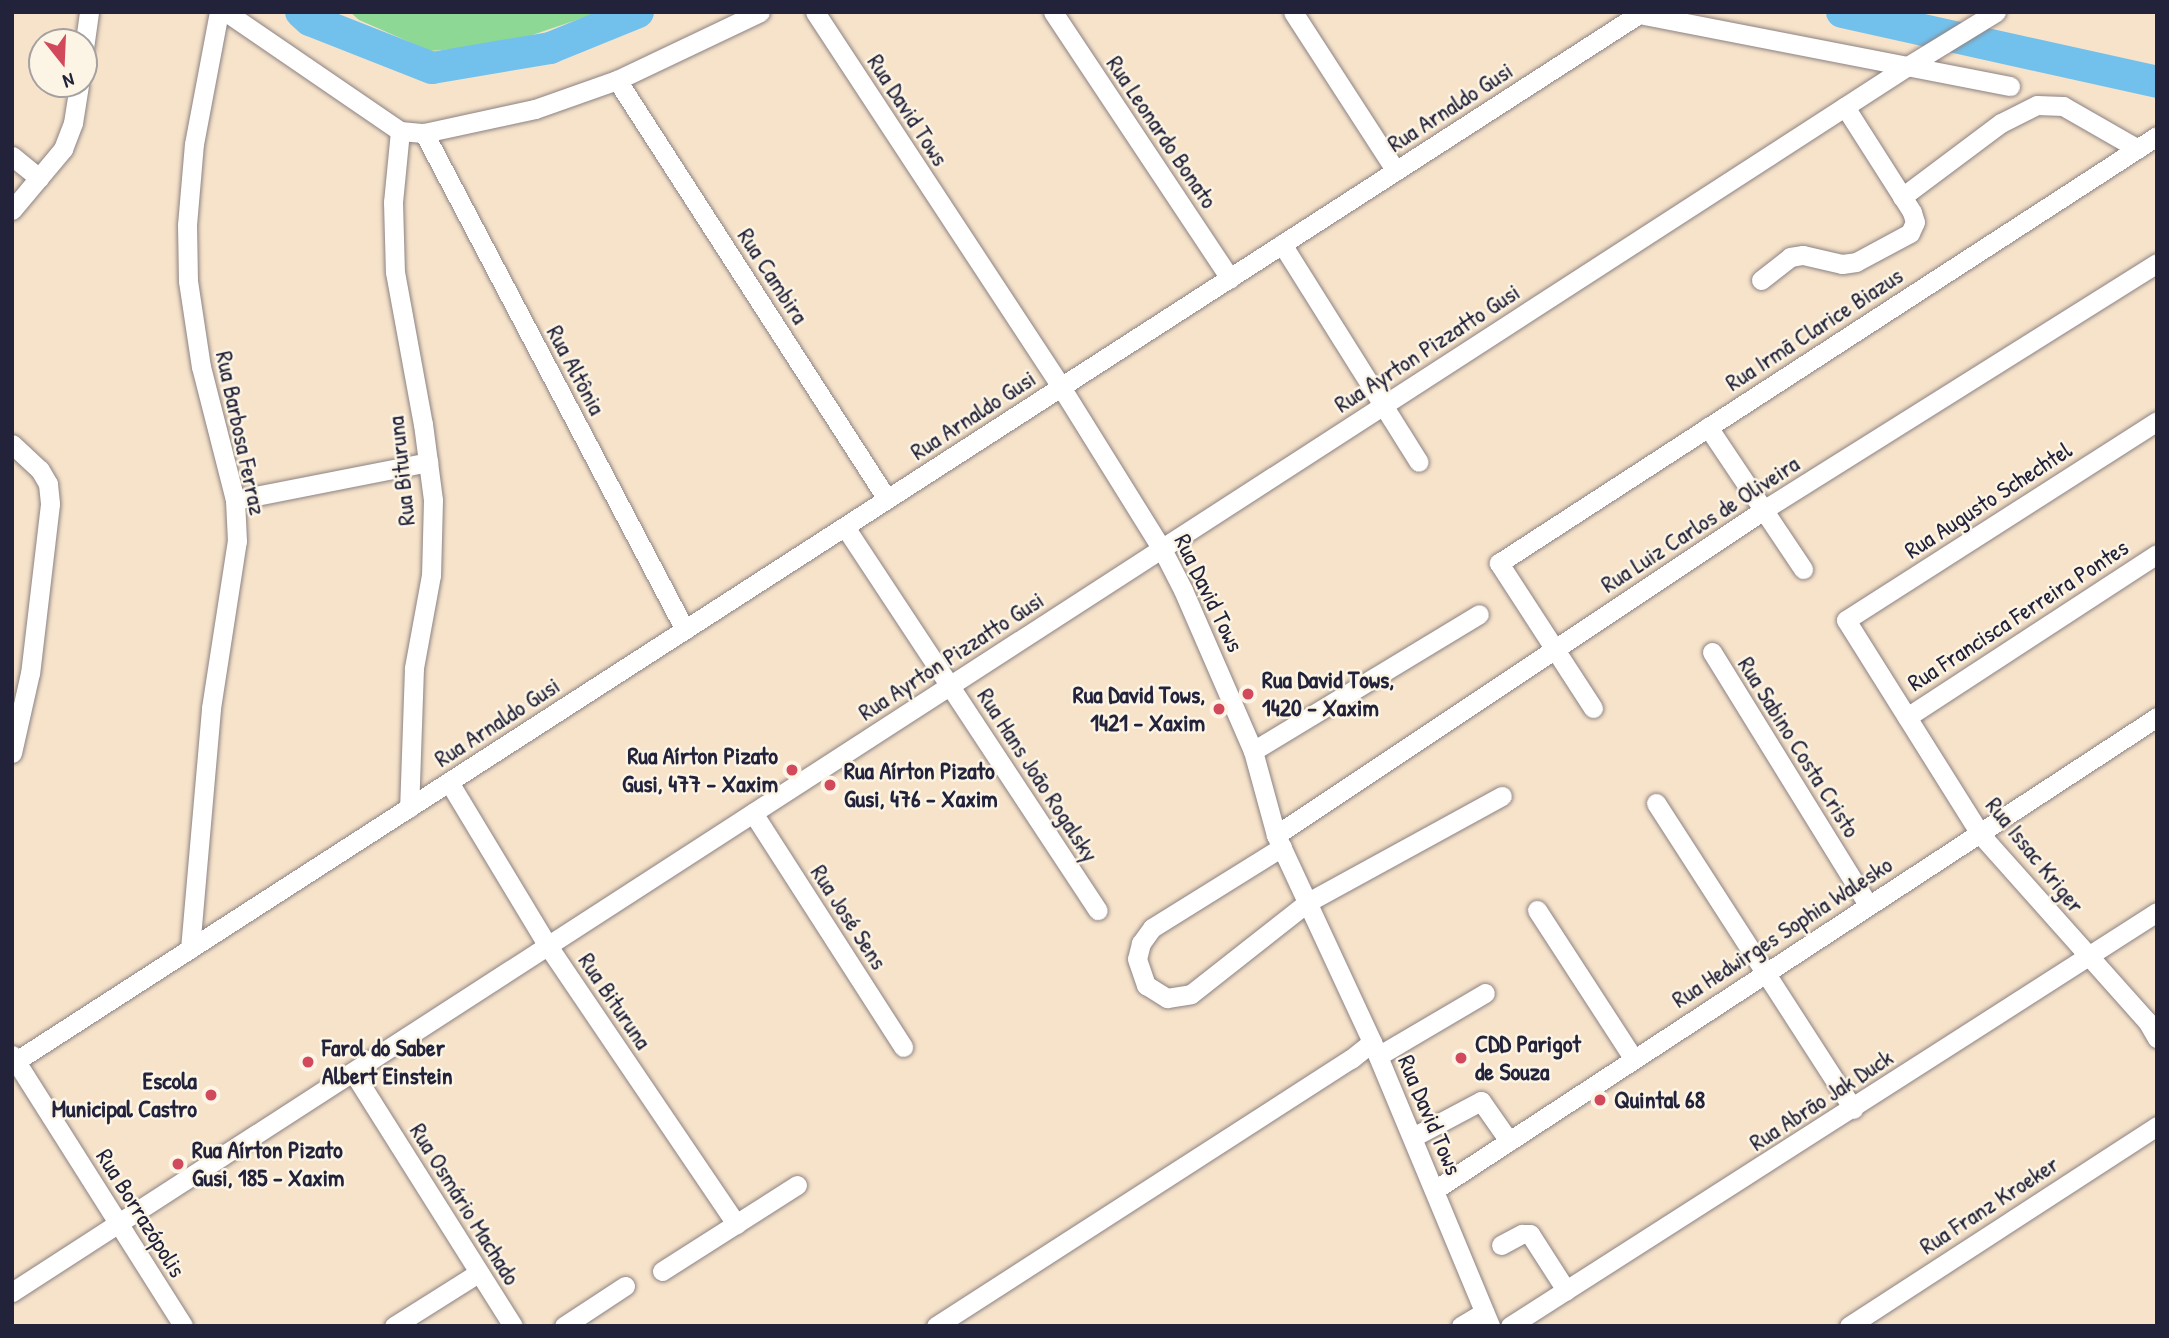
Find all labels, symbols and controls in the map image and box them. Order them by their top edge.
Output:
north arrow [28,28,98,98]
street label: Rua David Tows [861,49,955,171]
street label: Rua Leonardo Bonato [1100,50,1224,214]
street label: Rua Arnaldo Gusi [1382,56,1518,158]
text: N [60,67,78,95]
street label: Rua Cambira [731,223,815,329]
street label: Rua Irmã Clarice Biazus [1720,261,1908,397]
street label: Rua Ayrton Pizzatto Gusi [1329,277,1525,419]
street label: Rua Altônia [540,320,612,420]
street label: Rua Barbosa Ferraz [210,348,272,518]
street label: Rua Arnaldo Gusi [905,364,1041,466]
street label: Rua Bituruna [381,415,421,527]
street label: Rua Augusto Schechtel [1899,435,2077,565]
street label: Rua Luiz Carlos de Oliveira [1596,449,1804,599]
street label: Rua David Tows [1168,529,1250,657]
street label: Rua Francisca Ferreira Pontes [1902,533,2134,697]
street label: Rua Ayrton Pizzatto Gusi [853,585,1049,727]
street label: Rua Sabino Costa Cristo [1732,651,1866,843]
place label: Rua David Tows, 1420 - Xaxim [1262,666,1394,722]
street label: Rua Arnaldo Gusi [429,671,565,773]
place label: Rua David Tows, 1421 - Xaxim [1073,681,1205,737]
street label: Rua Hans João Rogalsky [971,683,1105,867]
marker: Rua David Tows, 1420 - Xaxim [1240,686,1256,702]
marker: Rua David Tows, 1421 - Xaxim [1211,701,1227,717]
place label: Rua Aírton Pizato Gusi, 477 - Xaxim [622,742,778,798]
place label: Rua Aírton Pizato Gusi, 476 - Xaxim [844,757,998,813]
marker: Rua Aírton Pizato Gusi, 477 - Xaxim [784,762,800,778]
marker: Rua Aírton Pizato Gusi, 476 - Xaxim [822,777,838,793]
street label: Rua Issac Kriger [1980,791,2090,919]
street label: Rua Hedwirges Sophia Walesko [1667,850,1897,1014]
street label: Rua José Sens [805,859,893,975]
street label: Rua Bituruna [572,947,658,1055]
place label: CDD Parigot de Souza [1475,1030,1581,1086]
place label: Farol do Saber Albert Einstein [322,1034,453,1090]
street label: Rua Abrão Jak Duck [1744,1043,1898,1157]
marker: CDD Parigot de Souza [1453,1050,1469,1066]
street label: Rua David Tows [1392,1051,1468,1179]
marker: Farol do Saber Albert Einstein [300,1054,316,1070]
place label: Escola Municipal Castro [52,1067,197,1123]
place label: Quintal 68 [1614,1086,1705,1114]
marker: Escola Municipal Castro [203,1087,219,1103]
marker: Quintal 68 [1592,1092,1608,1108]
street label: Rua Osmário Machado [404,1118,526,1290]
place label: Rua Aírton Pizato Gusi, 185 - Xaxim [192,1136,344,1192]
street label: Rua Borrazópolis [90,1143,192,1283]
street label: Rua Franz Kroeker [1914,1149,2064,1261]
marker: Rua Aírton Pizato Gusi, 185 - Xaxim [170,1156,186,1172]

